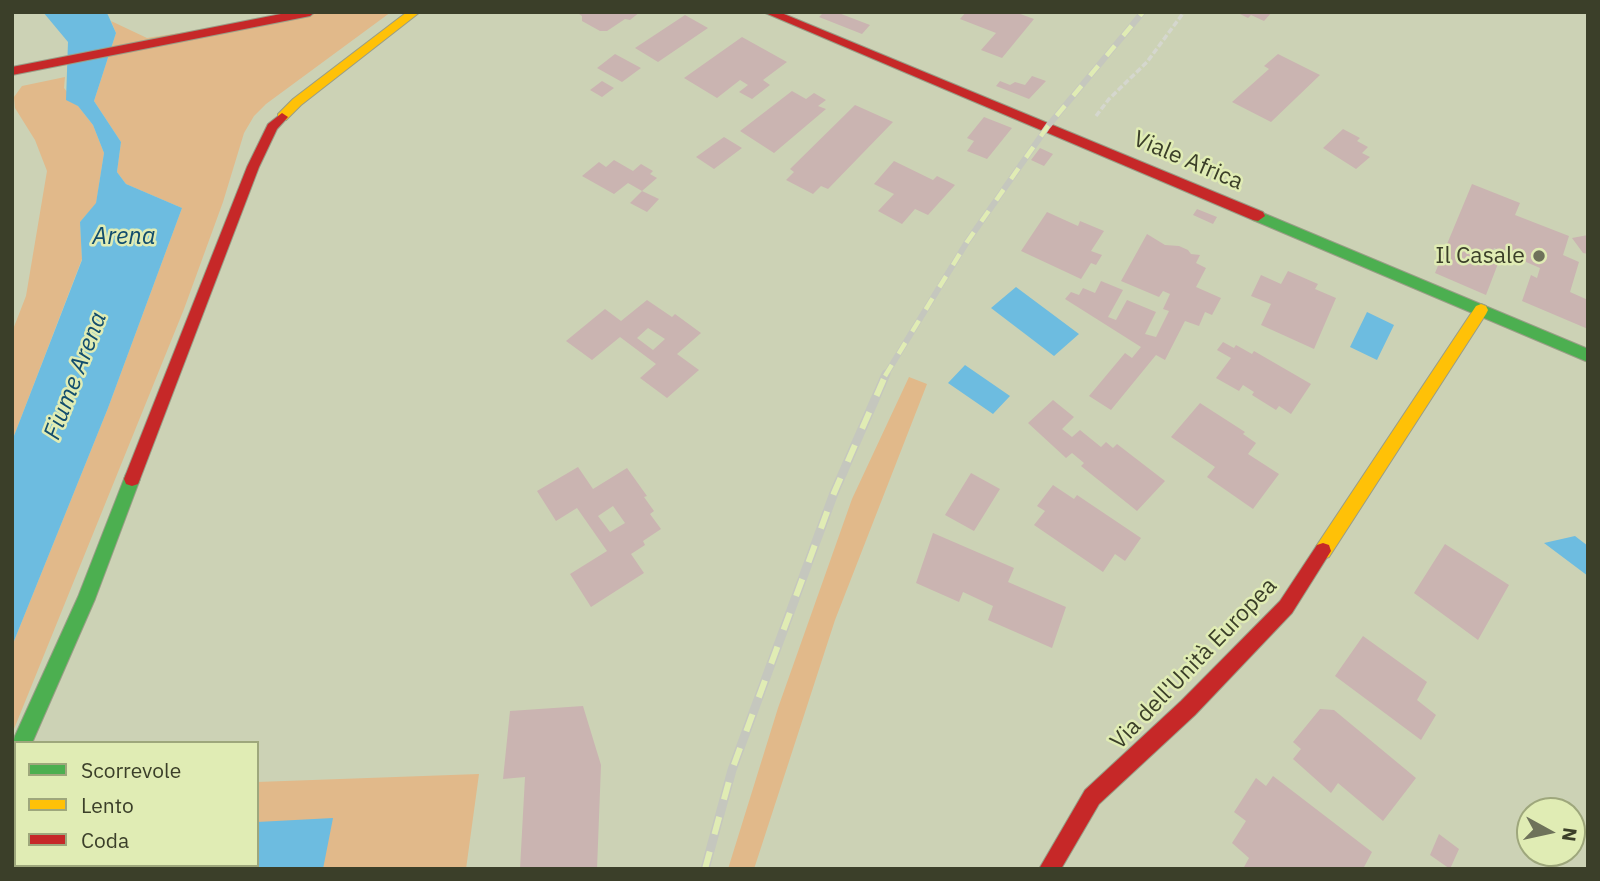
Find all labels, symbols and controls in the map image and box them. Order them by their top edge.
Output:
street label: Viale Africa [1129,126,1247,196]
water label: Arena [92,223,156,251]
place label: Il Casale [1435,242,1525,270]
marker: Il Casale [1531,248,1547,264]
water label: Fiume Arena [38,308,114,444]
street label: Via dell'Unità Europea [1105,573,1283,755]
legend [14,741,259,867]
text: Scorrevole [81,756,181,784]
text: Lento [81,791,134,819]
north arrow [1516,797,1586,867]
text: Coda [81,826,129,854]
text: N [1557,826,1583,843]

